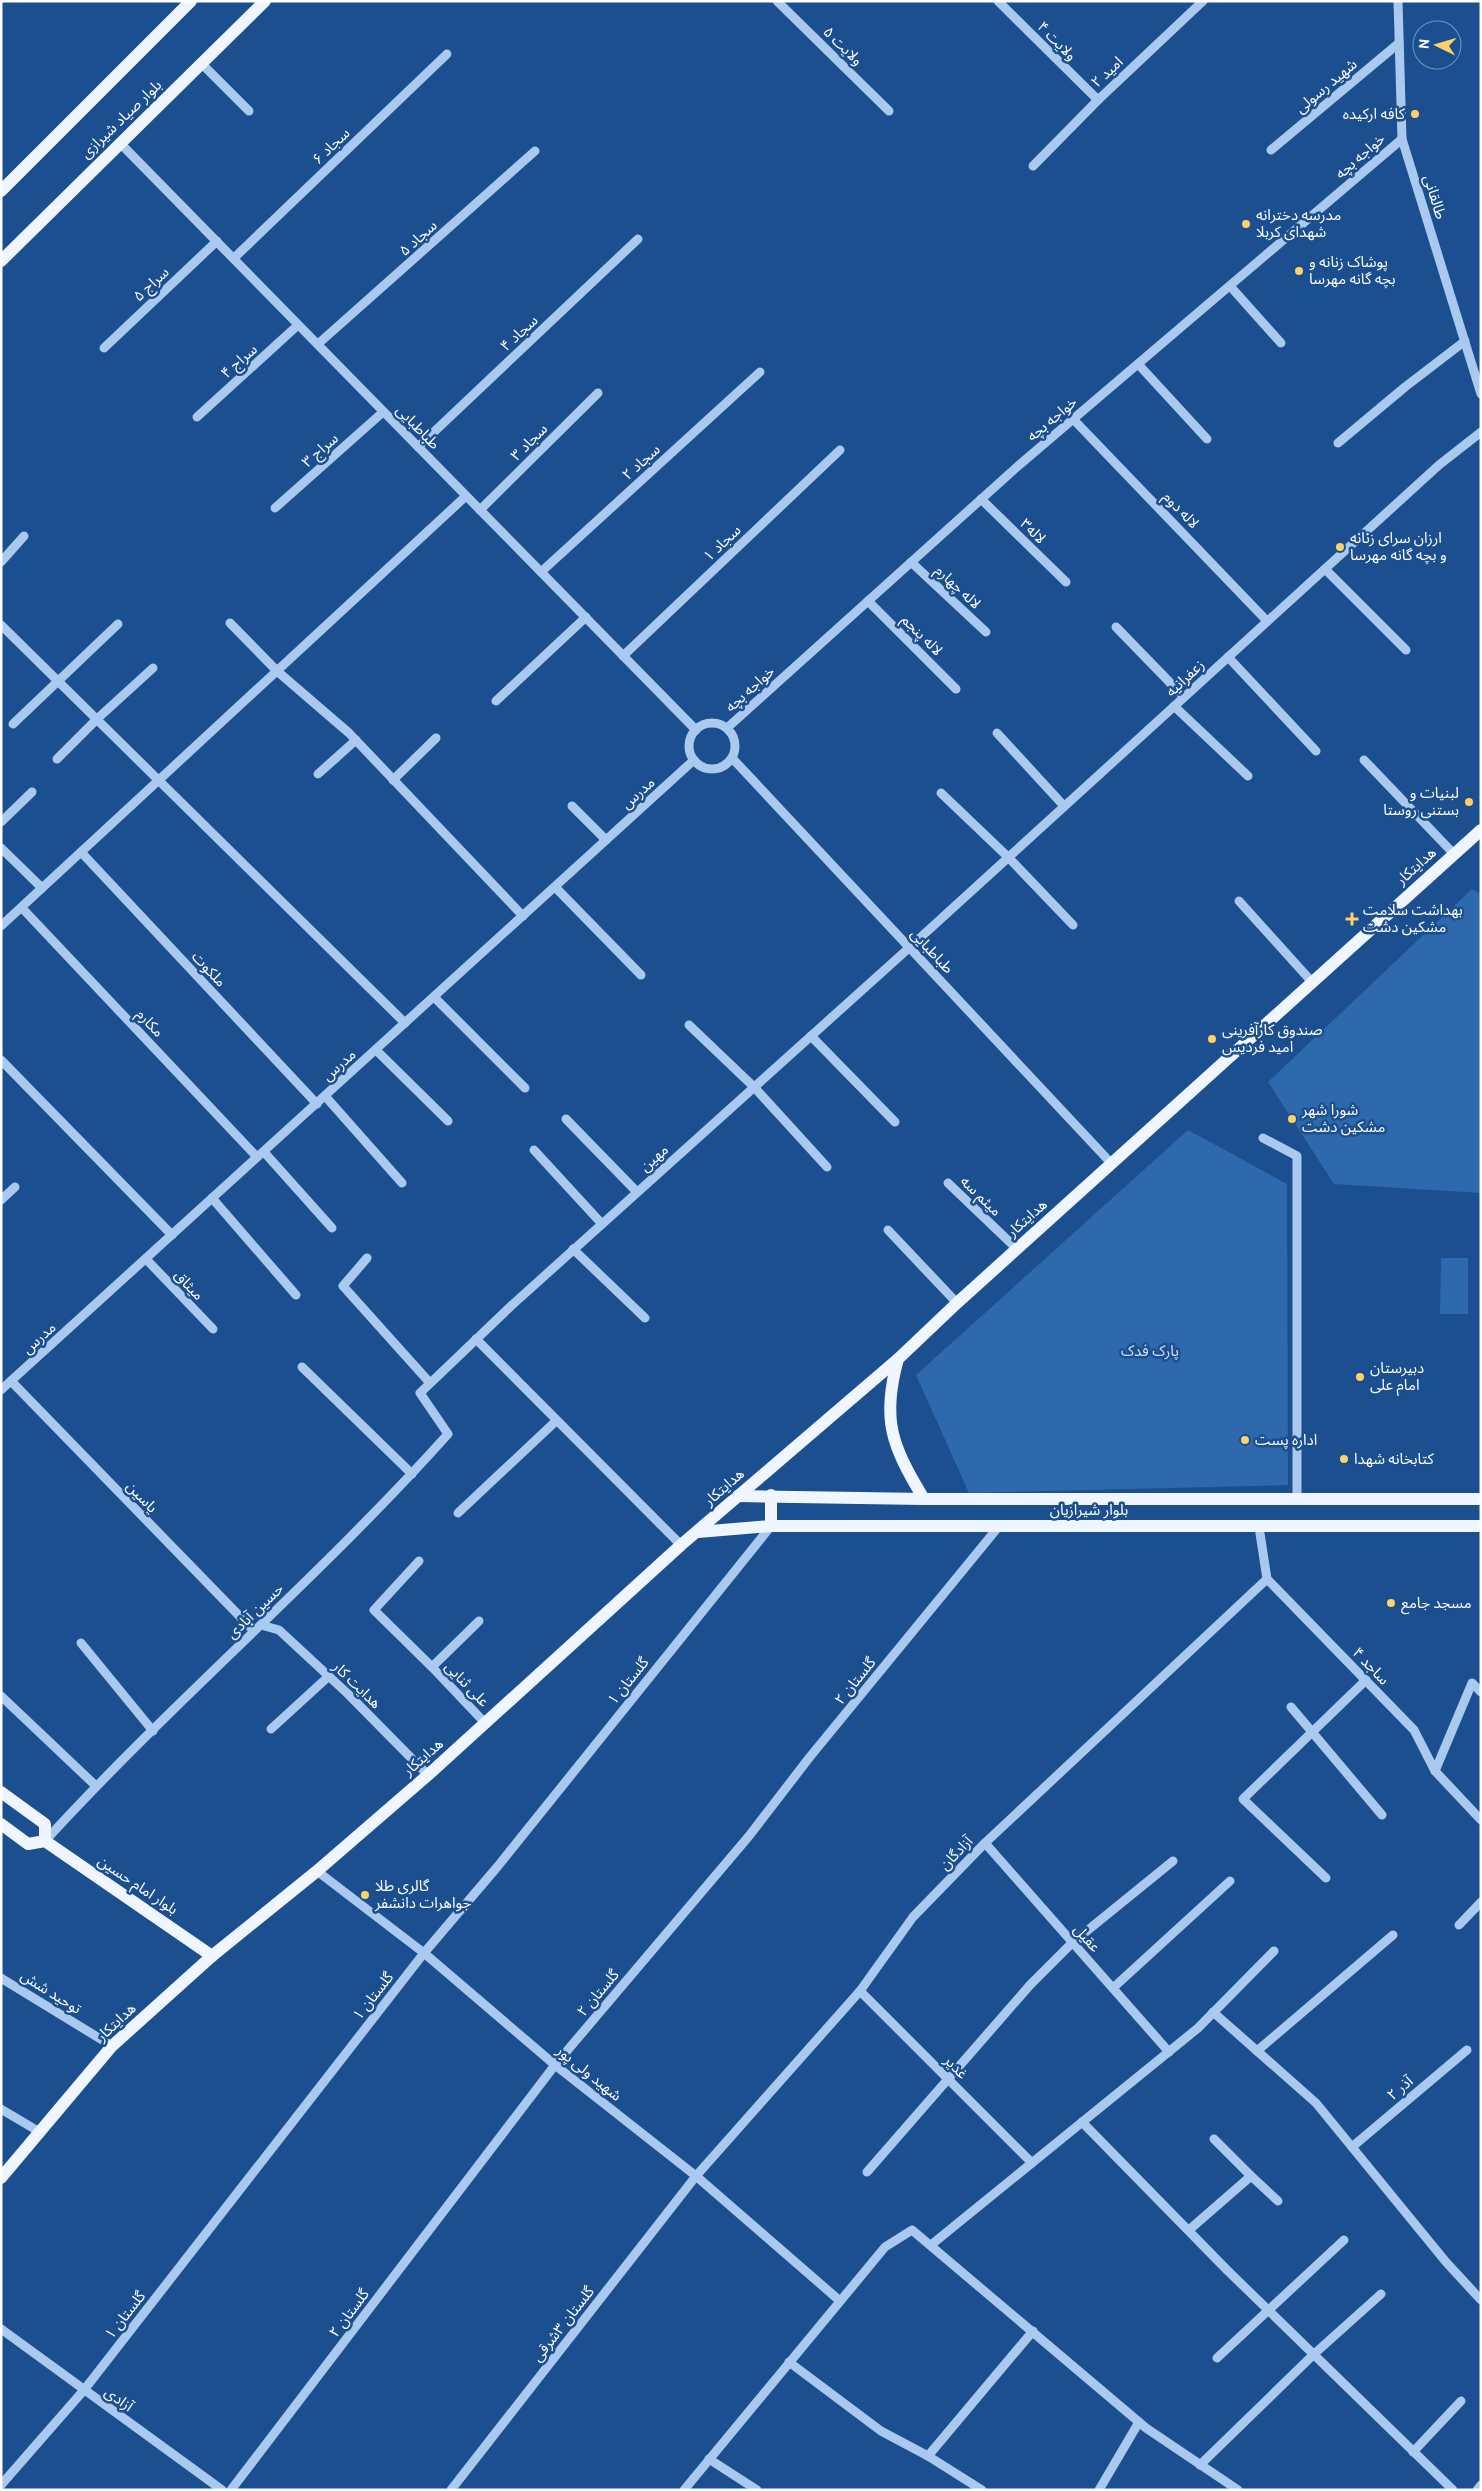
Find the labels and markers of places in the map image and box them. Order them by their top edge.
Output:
place label: کافه ارکیده [1343,105,1406,123]
marker: کافه ارکیده [1409,108,1421,120]
place label: مدرسه دخترانه شهدای کربلا [1256,206,1341,241]
marker: مدرسه دخترانه شهدای کربلا [1240,218,1252,230]
place label: پوشاک زنانه و بچه گانه مهرسا [1309,253,1396,289]
marker: پوشاک زنانه و بچه گانه مهرسا [1293,265,1305,277]
place label: ارزان سرای زنانه و بچه گانه مهرسا [1350,529,1447,565]
marker: ارزان سرای زنانه و بچه گانه مهرسا [1334,541,1346,553]
place label: لبنیات و بستنی روستا [1383,784,1459,819]
marker: لبنیات و بستنی روستا [1463,796,1475,808]
place label: بهداشت سلامت مشکین دشت [1363,901,1463,936]
marker: بهداشت سلامت مشکین دشت [1345,912,1359,926]
place label: صندوق کارآفرینی امید فردیس [1222,1021,1322,1056]
marker: صندوق کارآفرینی امید فردیس [1206,1033,1218,1045]
place label: شورا شهر مشکین دشت [1301,1101,1385,1136]
marker: شورا شهر مشکین دشت [1286,1113,1298,1125]
place label: دبیرستان امام علی [1370,1359,1424,1396]
marker: دبیرستان امام علی [1354,1371,1366,1383]
place label: اداره پست [1255,1431,1317,1450]
marker: اداره پست [1239,1434,1251,1446]
place label: کتابخانه شهدا [1354,1450,1435,1468]
marker: کتابخانه شهدا [1338,1453,1350,1465]
place label: مسجد جامع [1401,1594,1472,1615]
marker: مسجد جامع [1385,1597,1397,1609]
place label: گالری طلا جواهرات دانشفر [374,1877,472,1912]
marker: گالری طلا جواهرات دانشفر [359,1889,371,1901]

